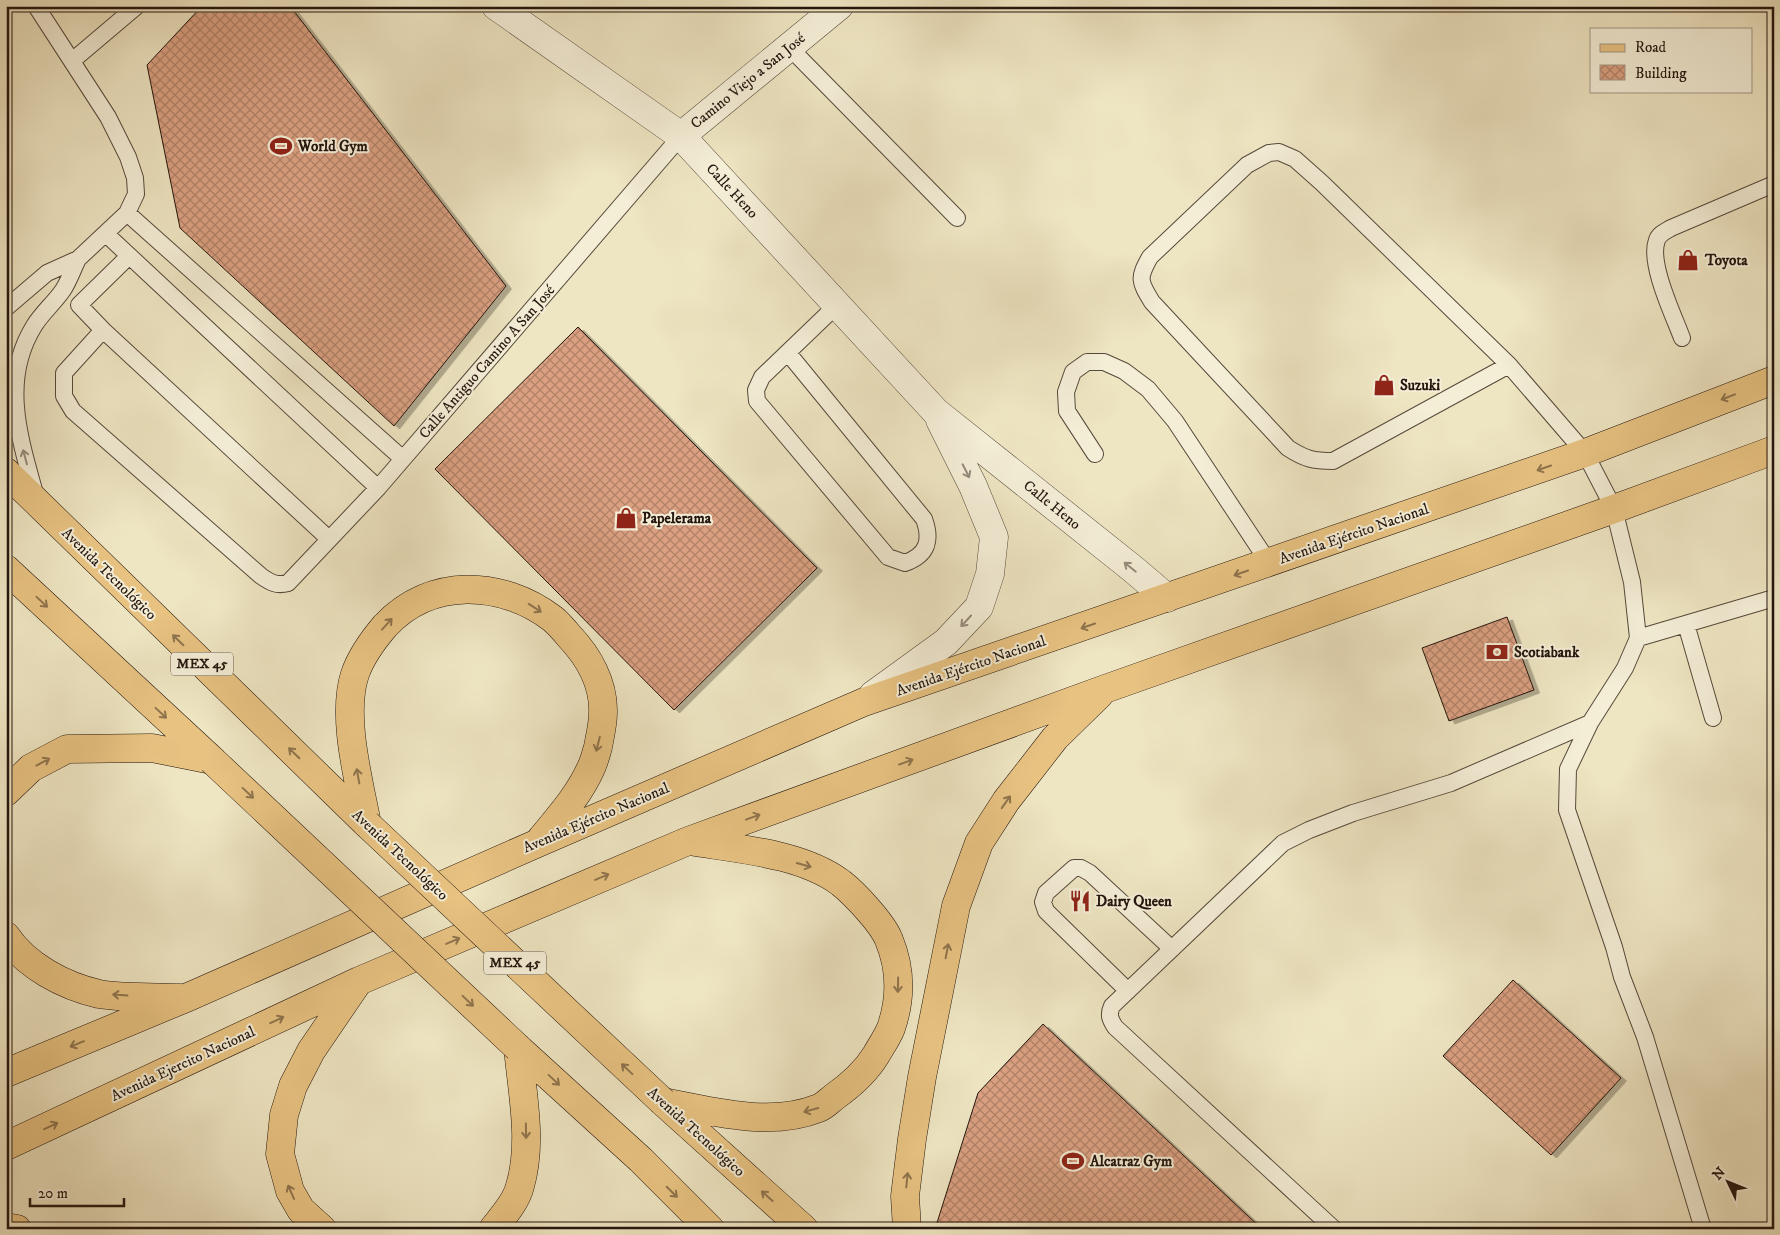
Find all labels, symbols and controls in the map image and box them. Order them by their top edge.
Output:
street label: Camino Viejo a San José [687,28,810,133]
legend [1590,28,1752,92]
text: Road [1635,38,1667,57]
text: Building [1635,64,1687,83]
sports icon: World Gym [268,133,294,159]
place label: World Gym [297,137,369,156]
street label: Calle Heno [702,160,762,222]
shop icon: Toyota [1675,247,1701,273]
place label: Toyota [1704,251,1748,270]
street label: Calle Antiguo Camino A San José [415,281,560,443]
shop icon: Suzuki [1371,372,1397,398]
place label: Suzuki [1400,376,1440,395]
one-way arrow [1721,393,1736,403]
one-way arrow [20,449,29,465]
one-way arrow [962,463,971,478]
one-way arrow [1536,463,1552,473]
street label: Calle Heno [1019,476,1085,534]
street label: Avenida Ejército Nacional [1277,499,1432,569]
shop icon: Papelerama [613,505,639,531]
place label: Papelerama [642,509,712,528]
street label: Avenida Tecnológico [57,524,161,624]
one-way arrow [1124,561,1137,572]
one-way arrow [1234,569,1250,578]
one-way arrow [36,596,49,608]
one-way arrow [528,603,542,613]
one-way arrow [961,614,972,627]
one-way arrow [381,618,393,631]
one-way arrow [1080,621,1096,631]
street label: Avenida Ejército Nacional [894,631,1049,701]
one-way arrow [171,634,184,646]
bank icon: Scotiabank [1484,639,1510,665]
place label: Scotiabank [1514,643,1580,662]
road number: MEX 45 [171,652,233,676]
one-way arrow [155,707,168,719]
one-way arrow [593,736,602,752]
one-way arrow [288,747,300,760]
one-way arrow [36,756,50,766]
one-way arrow [897,757,913,766]
one-way arrow [353,768,363,784]
street label: Avenida Ejército Nacional [520,778,672,857]
one-way arrow [242,787,254,799]
one-way arrow [1001,795,1011,809]
street label: Avenida Tecnológico [348,805,452,905]
one-way arrow [745,812,760,821]
one-way arrow [796,860,812,870]
one-way arrow [594,872,609,882]
restaurant icon: Dairy Queen [1067,888,1093,914]
place label: Dairy Queen [1096,892,1172,911]
one-way arrow [445,936,460,946]
one-way arrow [943,944,952,960]
road number: MEX 45 [484,951,546,974]
one-way arrow [893,976,903,992]
one-way arrow [112,991,128,1000]
one-way arrow [462,995,474,1007]
one-way arrow [269,1014,284,1024]
street label: Avenida Ejercito Nacional [108,1022,259,1106]
one-way arrow [70,1040,85,1050]
one-way arrow [621,1063,633,1075]
one-way arrow [547,1075,560,1086]
street label: Avenida Tecnológico [643,1083,749,1181]
one-way arrow [803,1106,819,1115]
one-way arrow [43,1120,58,1130]
one-way arrow [521,1123,530,1139]
sports icon: Alcatraz Gym [1060,1148,1086,1174]
place label: Alcatraz Gym [1089,1152,1173,1171]
north arrow [1702,1158,1752,1208]
text: N [1709,1163,1730,1184]
one-way arrow [902,1172,912,1188]
scale bar [30,1175,124,1207]
text: 20 m [38,1184,68,1203]
one-way arrow [286,1185,296,1200]
one-way arrow [666,1185,678,1197]
one-way arrow [761,1190,774,1202]

